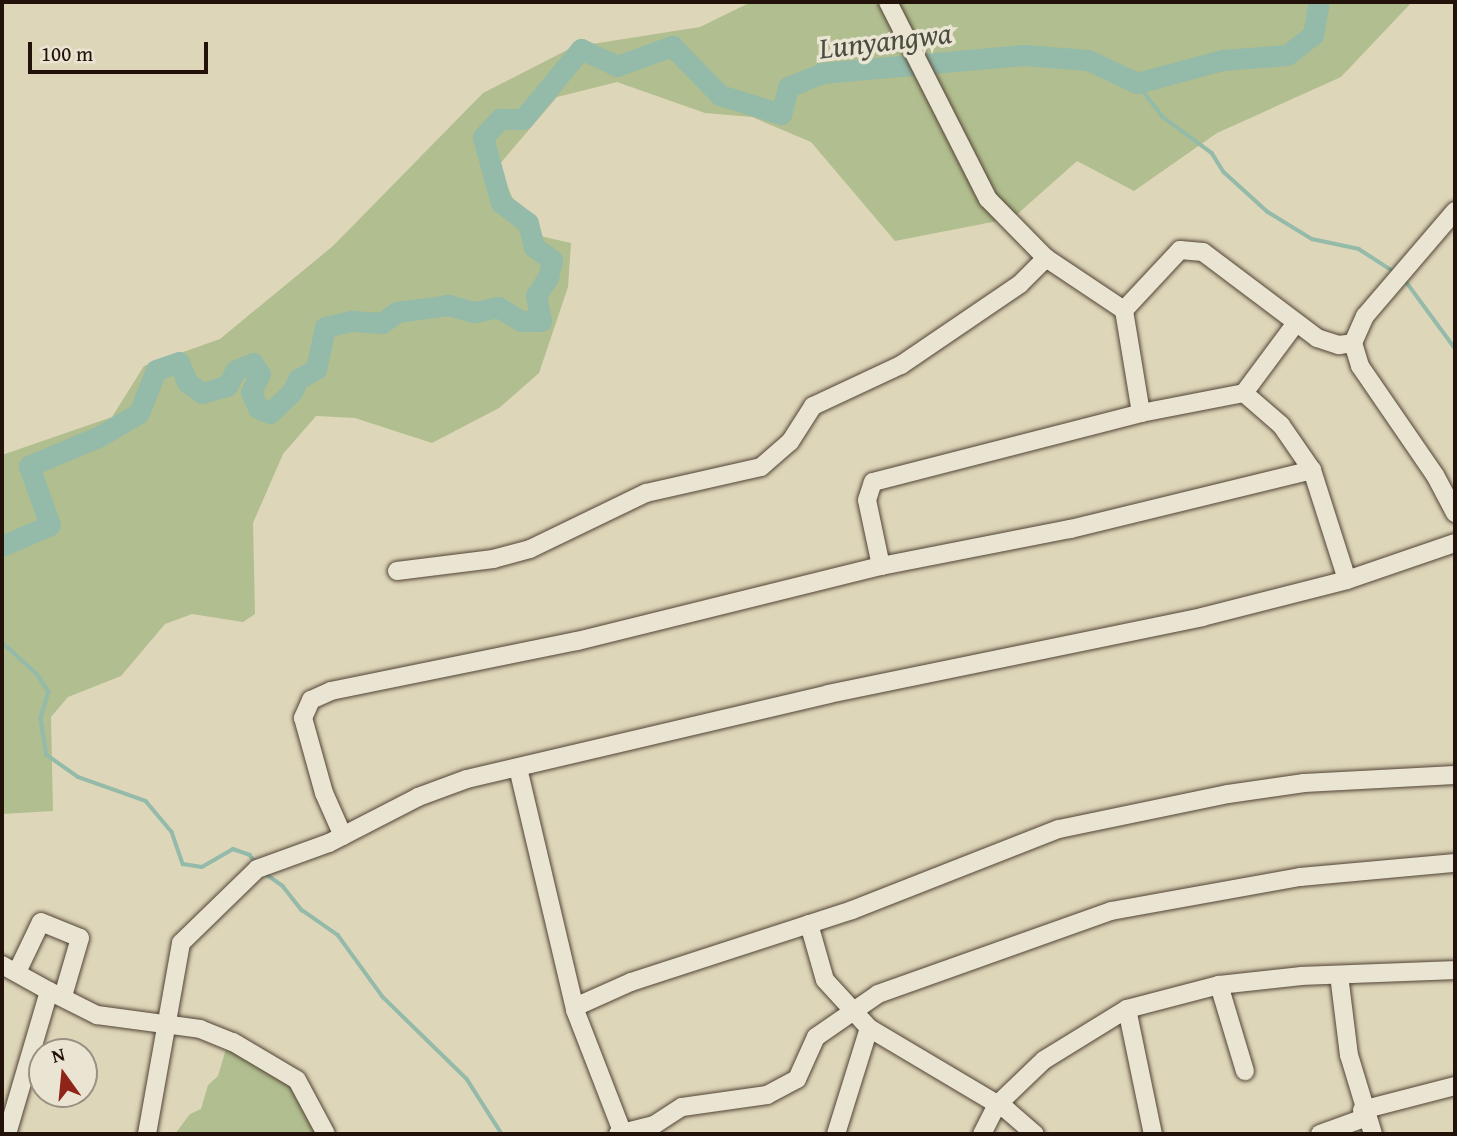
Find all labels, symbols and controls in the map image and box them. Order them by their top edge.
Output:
water label: Lunyangwa [817,14,953,66]
scale bar [32,28,212,72]
text: 100 m [41,38,93,69]
north arrow [28,1038,98,1108]
text: N [48,1039,68,1070]

